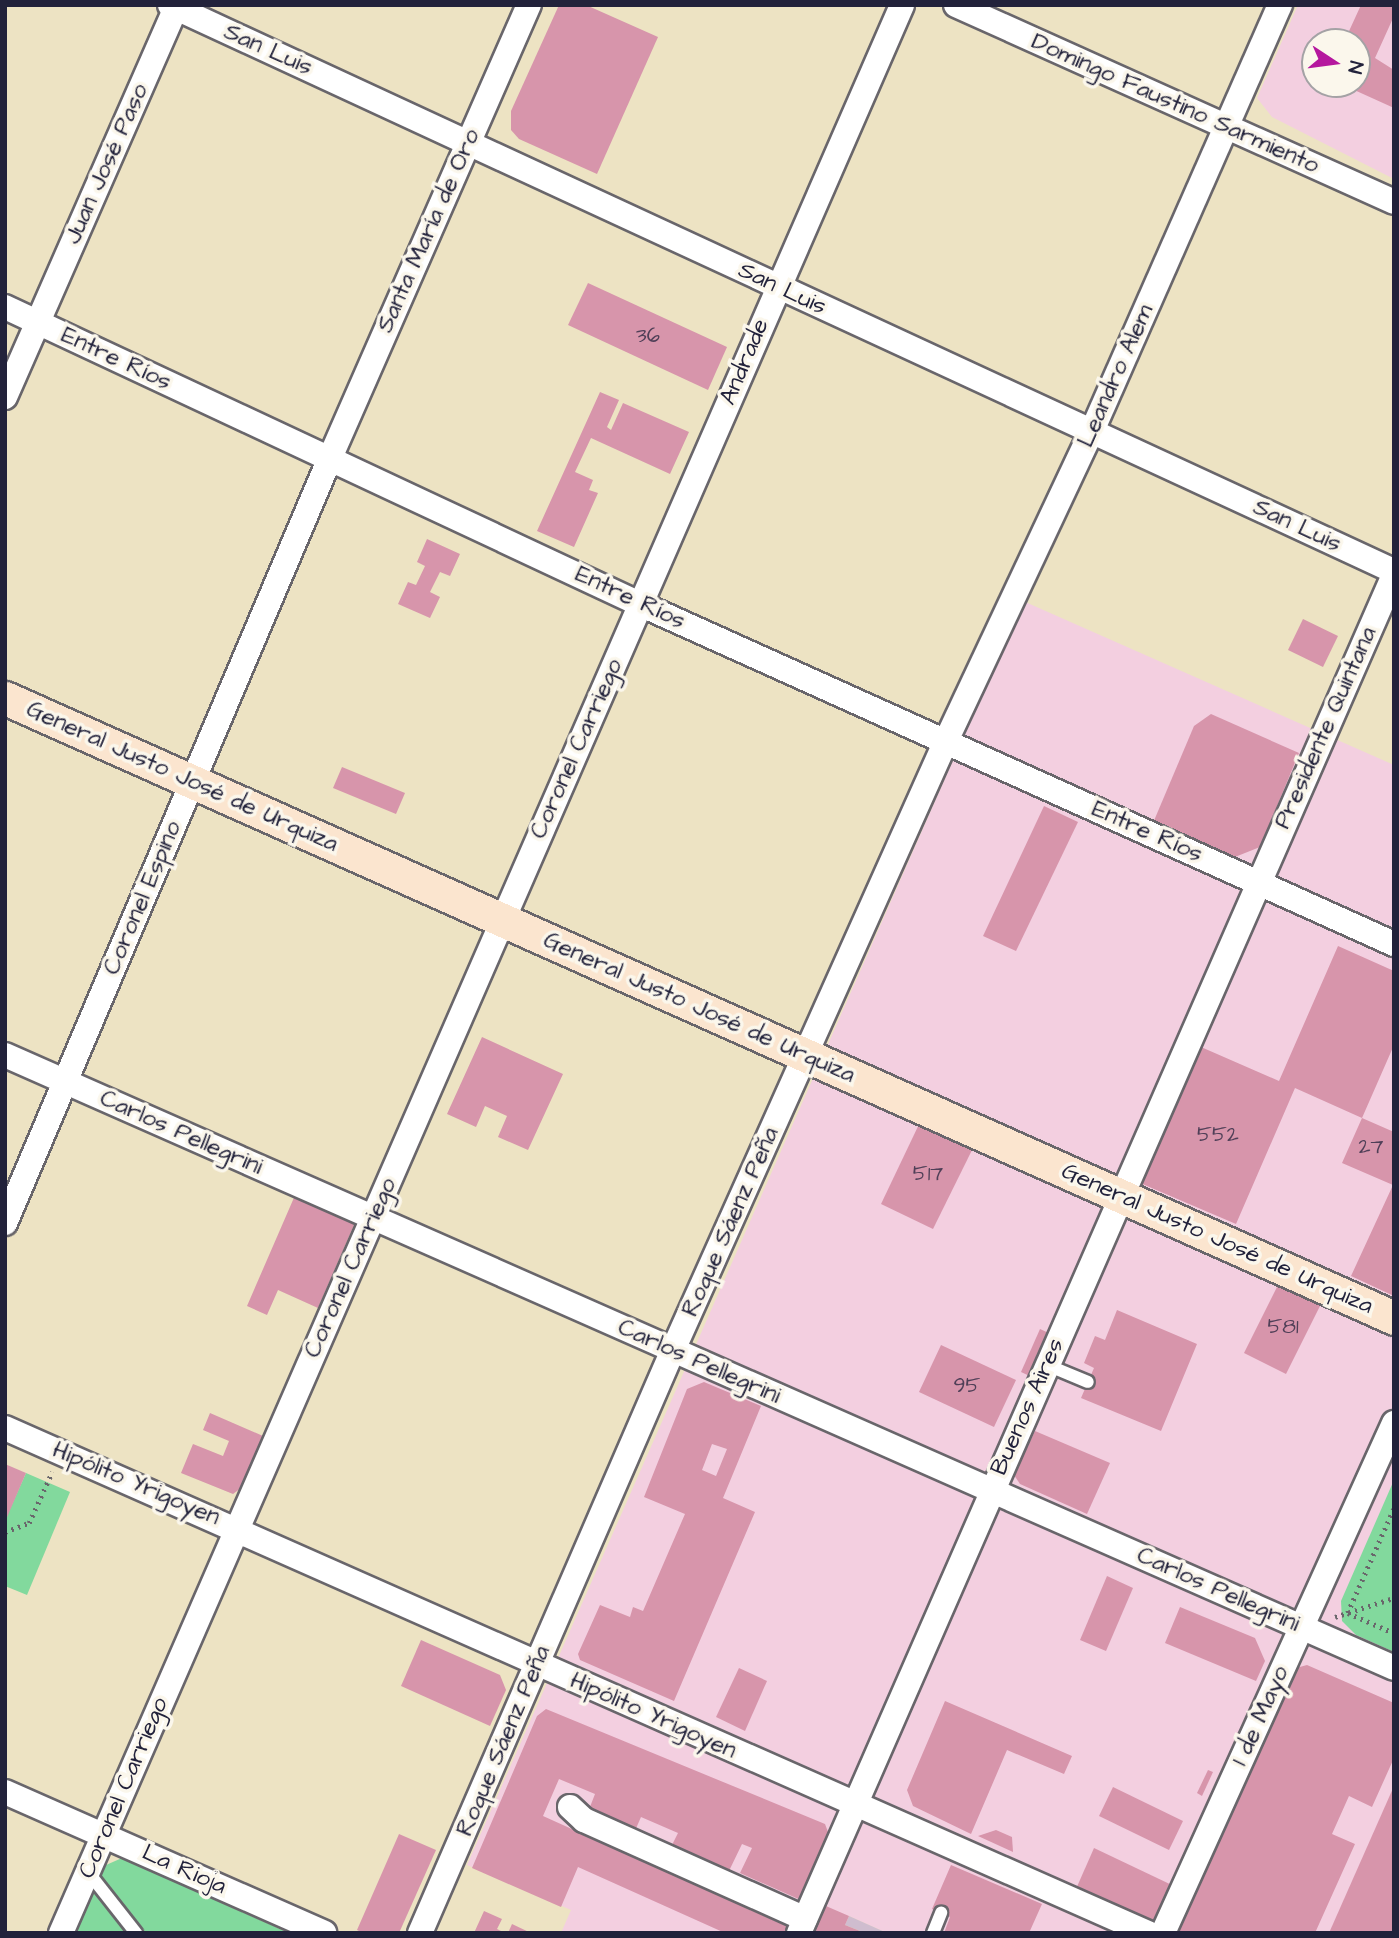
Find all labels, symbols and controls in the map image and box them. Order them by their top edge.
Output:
street label: San Luis [219,18,317,82]
street label: Domingo Faustino Sarmiento [1027,27,1323,181]
north arrow [1301,28,1371,98]
text: N [1341,59,1369,76]
street label: Juan José Paso [59,79,155,249]
street label: Santa María de Oro [371,125,487,337]
street label: San Luis [733,256,831,322]
street label: Leandro Alem [1072,300,1160,452]
street label: Andrade [714,315,776,409]
street label: Entre Ríos [56,321,176,397]
house number: 36 [636,323,660,349]
street label: San Luis [1248,493,1346,559]
street label: Entre Ríos [570,560,690,636]
street label: Presidente Quintana [1269,623,1383,833]
street label: Coronel Carriego [524,655,630,843]
street label: General Justo José de Urquiza [22,695,342,859]
street label: Entre Ríos [1087,795,1207,869]
street label: Coronel Espino [98,817,188,979]
street label: General Justo José de Urquiza [539,926,859,1090]
street label: Carlos Pellegrini [95,1084,267,1182]
house number: 552 [1197,1122,1239,1148]
street label: Roque Sáenz Peña [676,1123,786,1321]
house number: 27 [1359,1134,1383,1160]
street label: General Justo José de Urquiza [1057,1157,1377,1321]
house number: 517 [913,1161,943,1187]
street label: Coronel Carriego [298,1174,404,1362]
street label: Carlos Pellegrini [613,1313,785,1411]
house number: 581 [1267,1314,1299,1340]
street label: Buenos Aires [985,1334,1071,1480]
house number: 95 [954,1373,980,1399]
street label: Hipólito Yrigoyen [48,1436,224,1532]
street label: Carlos Pellegrini [1132,1541,1304,1639]
street label: Roque Sáenz Peña [451,1641,557,1841]
street label: 1 de Mayo [1226,1662,1296,1770]
street label: Hipólito Yrigoyen [565,1666,741,1766]
street label: Coronel Carriego [73,1693,175,1883]
street label: La Rioja [137,1839,231,1901]

